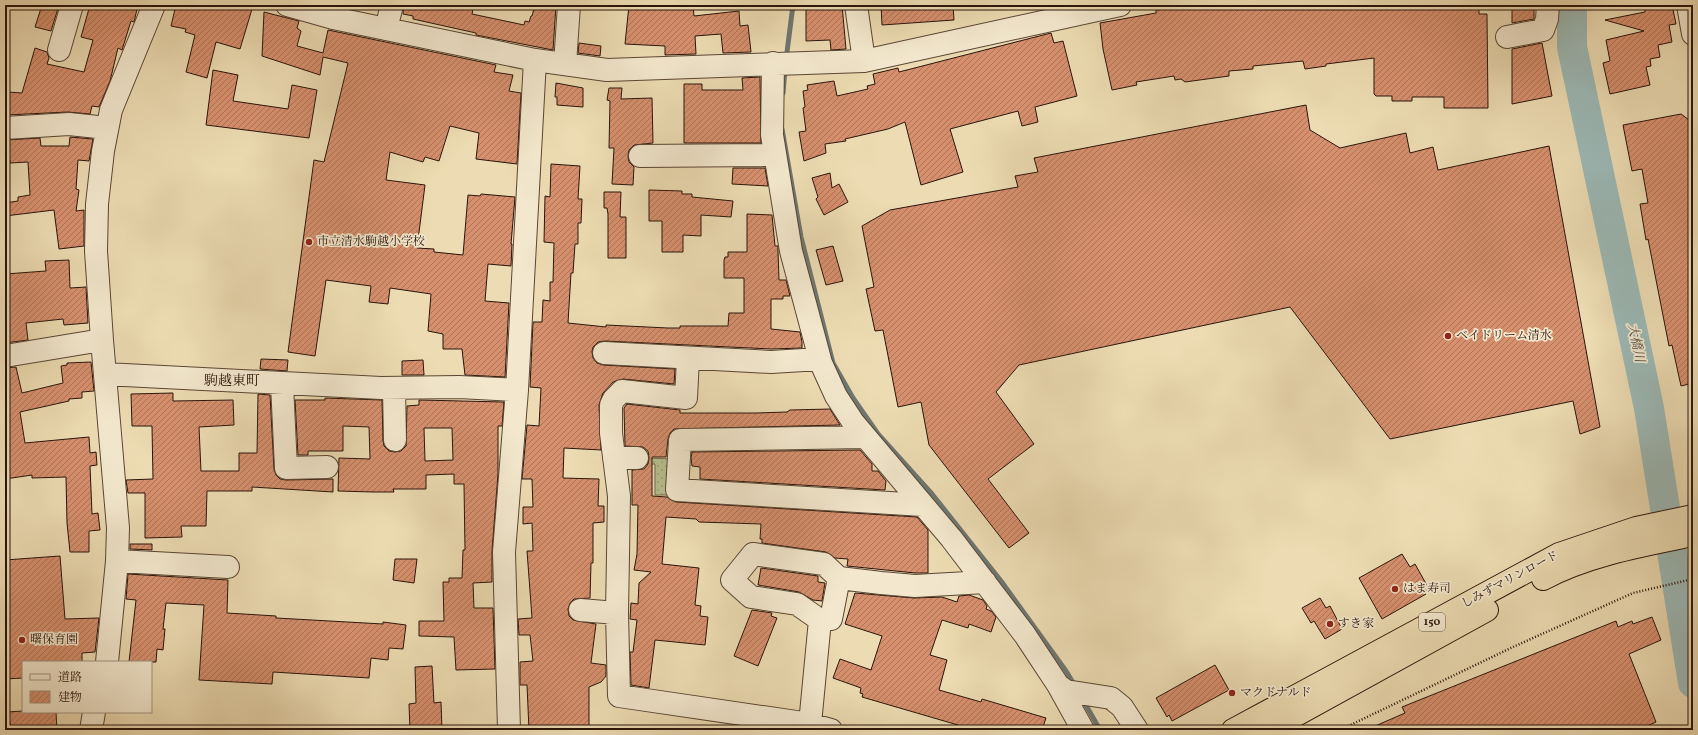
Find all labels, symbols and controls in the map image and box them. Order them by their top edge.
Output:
place label: 市立清水駒越小学校 [317,234,425,250]
marker: 市立清水駒越小学校 [304,237,314,247]
water label: 大橋川 [1622,322,1648,366]
place label: ベイドリーム清水 [1456,328,1552,344]
marker: ベイドリーム清水 [1443,331,1453,341]
district label: 駒越東町 [204,372,260,391]
street label: しみずマリンロード [1459,548,1561,612]
place label: はま寿司 [1403,581,1451,597]
marker: はま寿司 [1390,584,1400,594]
road number: 150 [1419,613,1445,631]
place label: すき家 [1338,616,1374,632]
marker: すき家 [1325,619,1335,629]
place label: 曙保育園 [30,632,78,648]
marker: 曙保育園 [17,635,27,645]
legend [22,661,152,713]
text: 道路 [58,670,82,686]
place label: マクドナルド [1240,685,1311,701]
marker: マクドナルド [1227,688,1237,698]
text: 建物 [58,690,82,706]

